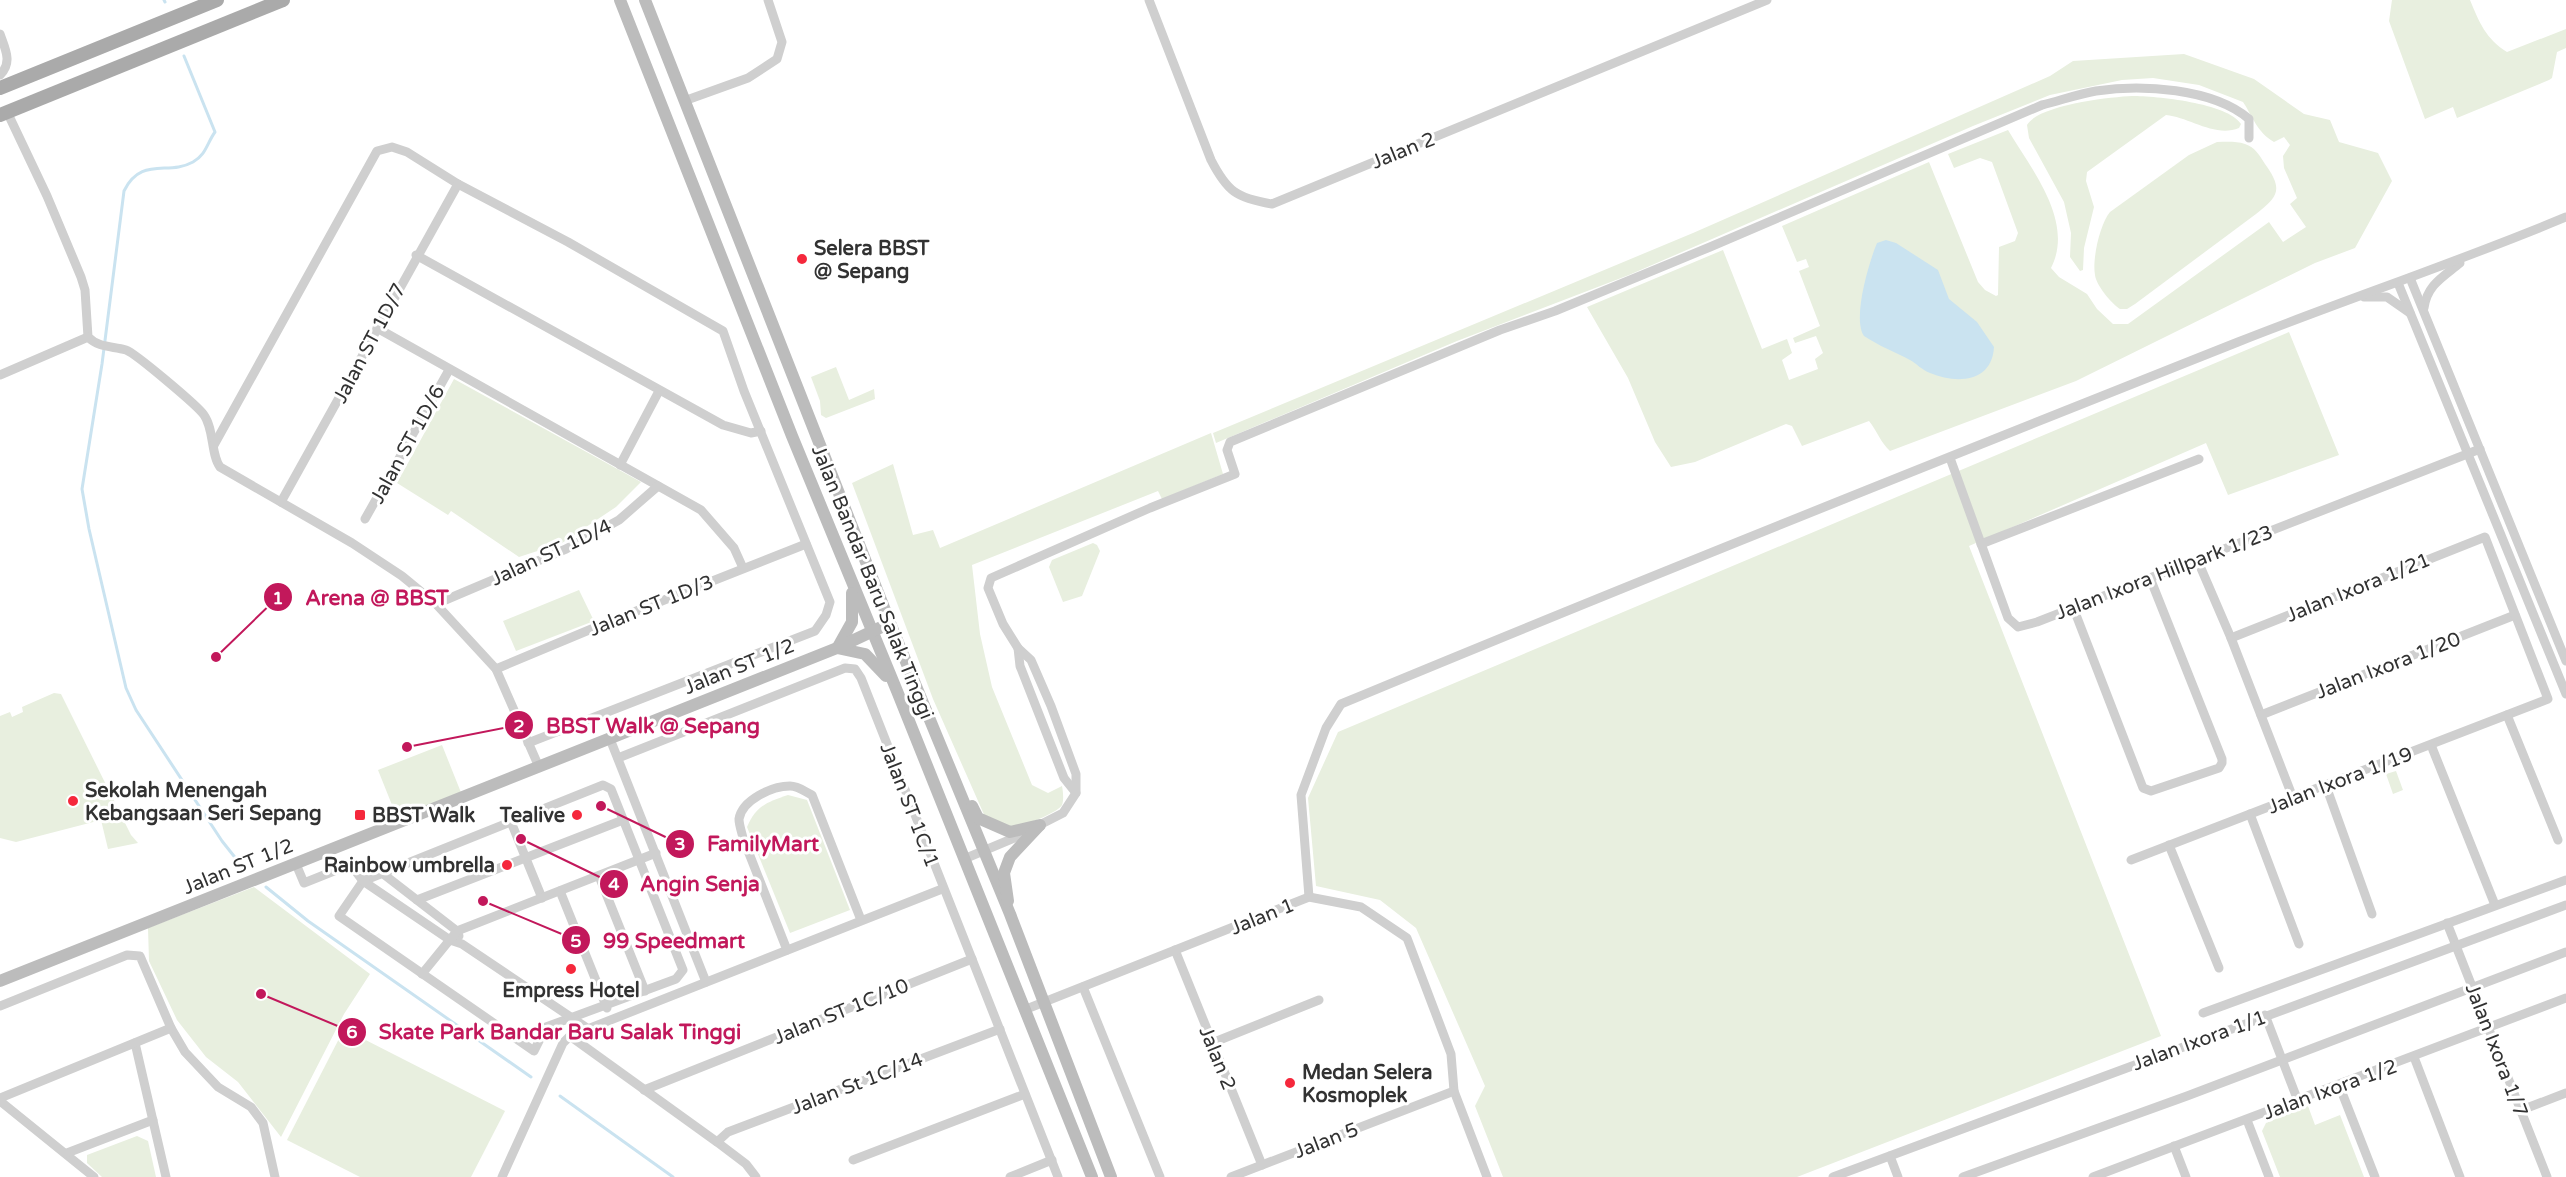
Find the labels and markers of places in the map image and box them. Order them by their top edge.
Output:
place label: Selera BBST @ Sepang [814,237,930,284]
marker: Selera BBST @ Sepang [795,252,809,266]
callout: Arena @ BBST [263,578,460,617]
callout: BBST Walk @ Sepang [504,706,772,745]
place label: Sekolah Menengah Kebangsaan Seri Sepang [85,779,322,826]
marker: Sekolah Menengah Kebangsaan Seri Sepang [66,794,80,808]
place label: BBST Walk [372,804,475,828]
place label: Tealive [499,804,565,828]
marker: BBST Walk [353,808,367,822]
marker: Tealive [570,808,584,822]
callout: FamilyMart [665,824,831,863]
place label: Rainbow umbrella [324,854,495,878]
marker: Rainbow umbrella [500,858,514,872]
callout: Angin Senja [599,864,772,903]
callout: 99 Speedmart [561,921,757,960]
marker: Empress Hotel [564,962,578,976]
place label: Empress Hotel [502,979,640,1003]
callout: Skate Park Bandar Baru Salak Tinggi [337,1013,753,1052]
place label: Medan Selera Kosmoplek [1302,1061,1432,1108]
marker: Medan Selera Kosmoplek [1283,1076,1297,1090]

